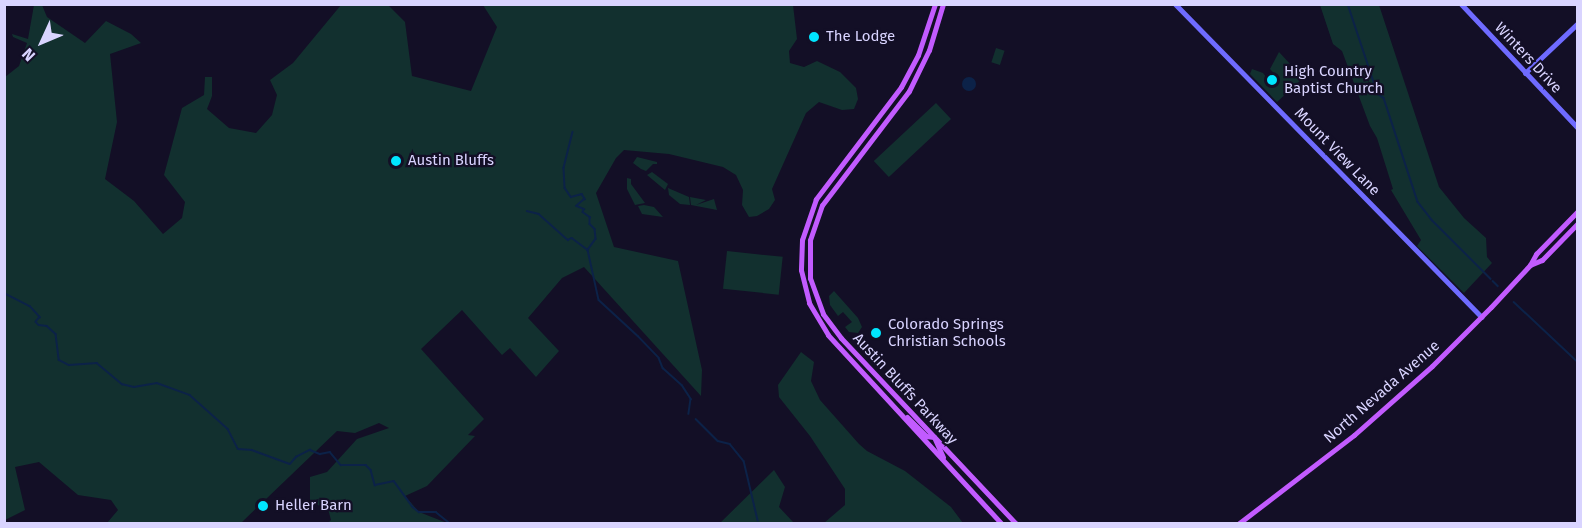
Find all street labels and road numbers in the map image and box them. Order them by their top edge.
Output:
street label: Winters Drive [1491,19,1565,97]
street label: Mount View Lane [1290,104,1384,200]
street label: Austin Bluffs Parkway [849,330,961,448]
street label: North Nevada Avenue [1320,337,1444,447]

